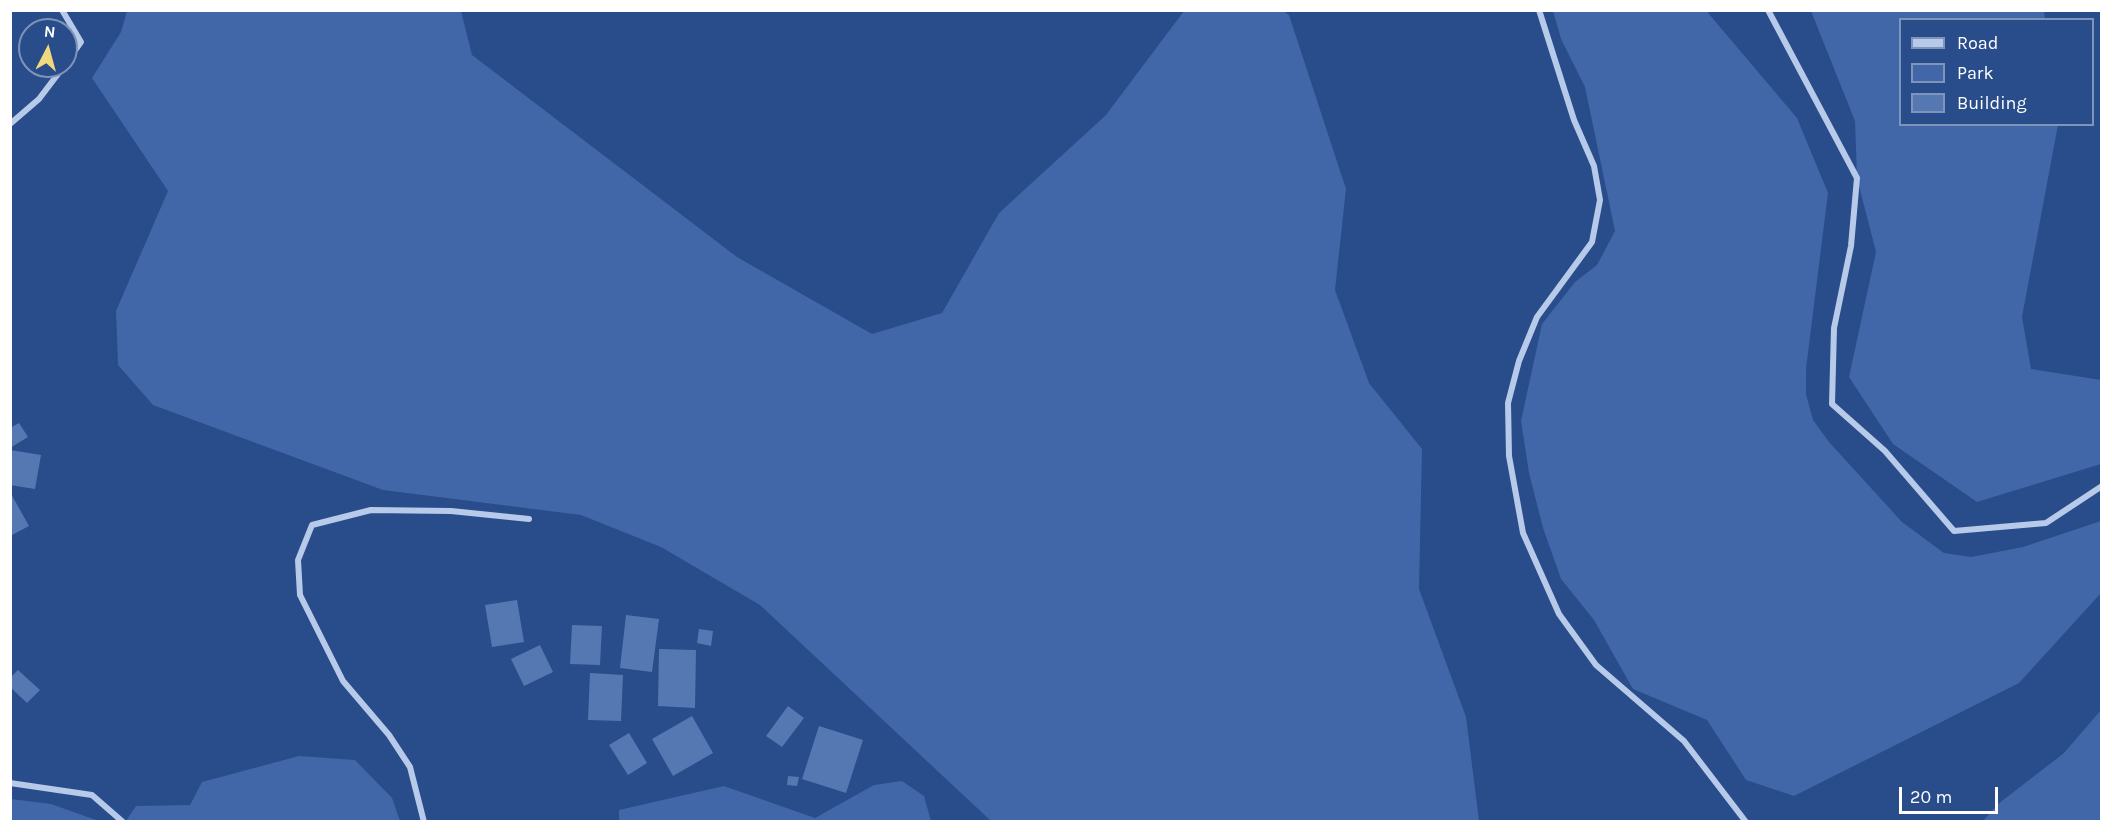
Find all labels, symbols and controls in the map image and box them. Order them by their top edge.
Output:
north arrow [18,18,78,78]
legend [1899,18,2094,126]
text: N [43,22,56,42]
text: Road [1957,32,1998,54]
text: Park [1957,62,1994,84]
text: Building [1957,92,2027,114]
scale bar [1902,775,2001,813]
text: 20 m [1910,786,1952,808]

